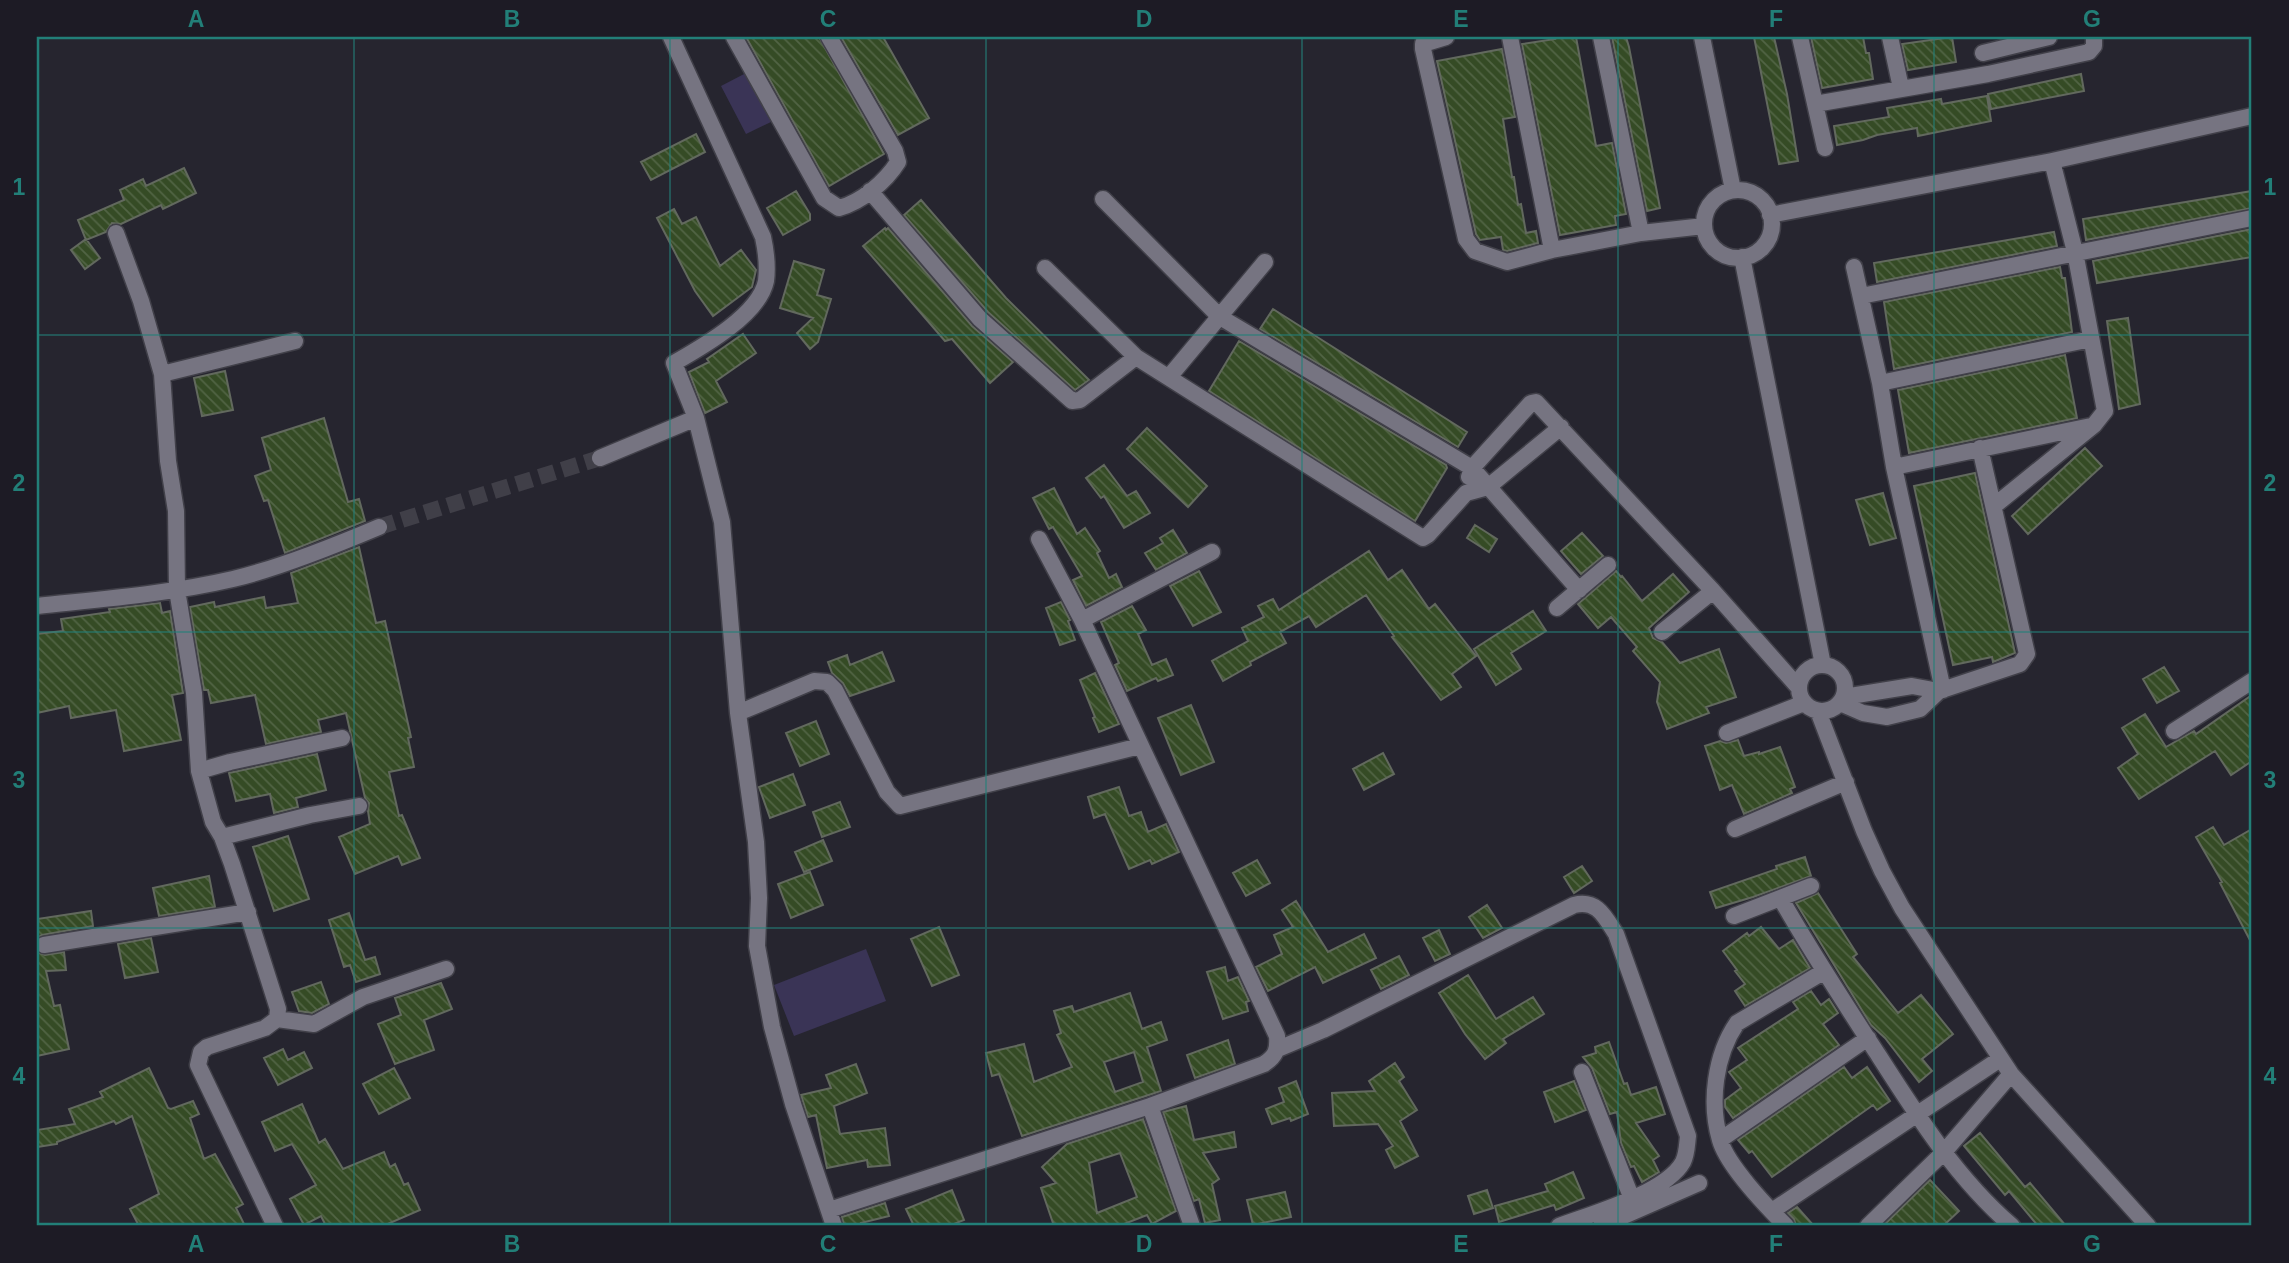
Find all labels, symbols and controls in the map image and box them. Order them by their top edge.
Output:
text: A [188,6,204,32]
text: B [504,6,520,32]
text: C [820,6,836,32]
text: D [1136,6,1152,32]
text: E [1453,6,1469,32]
text: F [1769,6,1783,32]
text: G [2083,6,2101,32]
text: 1 [13,174,26,200]
text: 1 [2264,174,2277,200]
text: 2 [13,470,25,496]
text: 2 [2264,470,2276,496]
text: 3 [13,767,25,793]
text: 3 [2264,767,2276,793]
text: 4 [13,1063,26,1089]
text: 4 [2264,1063,2277,1089]
text: A [188,1231,204,1257]
text: B [504,1231,520,1257]
text: C [820,1231,836,1257]
text: D [1136,1231,1152,1257]
text: E [1453,1231,1469,1257]
text: F [1769,1231,1783,1257]
text: G [2083,1231,2101,1257]

